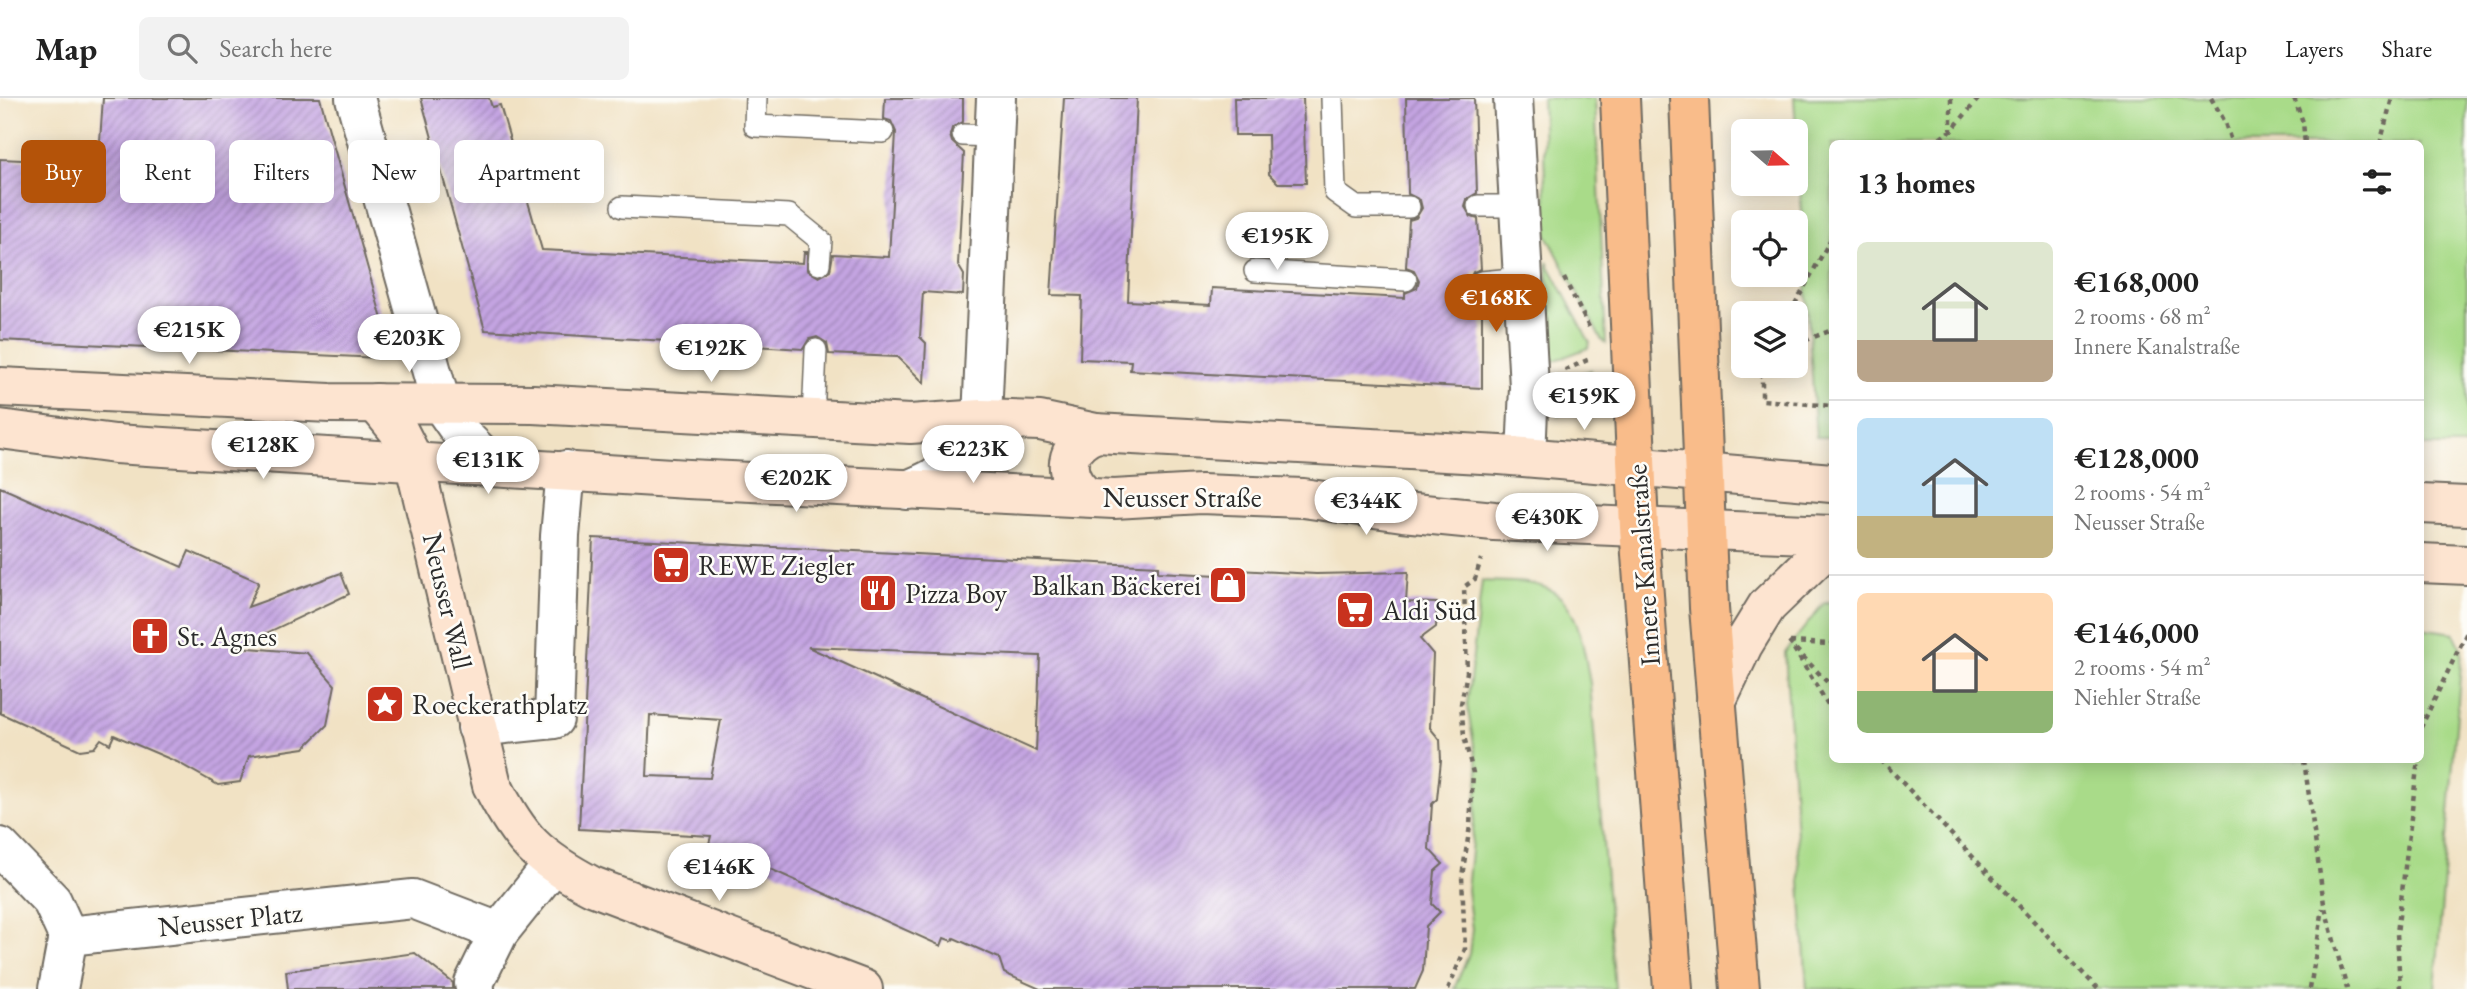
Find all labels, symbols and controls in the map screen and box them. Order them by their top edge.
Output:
search box [139,17,629,80]
text: Map [35,27,97,70]
icon: search [163,29,201,67]
text: Search here [219,31,332,65]
text: Map [2204,33,2247,64]
text: Layers [2285,33,2344,64]
text: Share [2382,33,2432,64]
north arrow [1731,119,1808,196]
map controls [1731,119,1808,378]
chip: Buy [21,140,106,203]
chip: Rent [120,140,215,203]
chip: Filters [229,140,334,203]
chip: New [348,140,440,203]
chip: Apartment [454,140,604,203]
text: 13 homes [1857,163,1975,202]
icon: filters [2358,163,2396,201]
button: locate [1731,210,1808,287]
pin: €195K [1228,212,1326,272]
text: €195K [1241,220,1313,250]
text: €168,000 [2074,262,2199,301]
icon: home [1913,270,1997,354]
pin: €168K [1447,274,1545,334]
text: €168K [1460,282,1532,312]
button: layers [1731,301,1808,378]
text: 2 rooms · 68 m² [2074,301,2211,331]
pin: €215K [140,306,238,366]
text: €215K [153,314,225,344]
pin: €203K [360,314,458,374]
text: €203K [373,322,445,352]
pin: €192K [662,324,760,384]
text: Innere Kanalstraße [2074,331,2240,361]
text: €192K [675,332,747,362]
pin: €159K [1535,372,1633,432]
text: €159K [1548,380,1620,410]
pin: €128K [214,422,312,481]
pin: €223K [924,426,1022,485]
text: €128K [227,429,299,459]
text: €223K [937,433,1009,463]
pin: €131K [439,436,537,496]
text: €128,000 [2074,438,2199,477]
text: €131K [452,444,524,474]
icon: home [1913,446,1997,530]
pin: €202K [747,454,845,514]
text: €202K [760,462,832,492]
street label: Innere Kanalstraße [1618,463,1668,667]
text: 2 rooms · 54 m² [2074,477,2211,507]
pin: €344K [1317,478,1415,537]
street label: Neusser Straße [1102,479,1262,515]
text: €344K [1330,485,1402,515]
pin: €430K [1498,494,1596,553]
text: €430K [1511,501,1583,531]
text: Neusser Straße [2074,507,2205,537]
street label: Neusser Wall [415,529,481,673]
supermarket icon: REWE Ziegler [650,544,692,586]
place label: REWE Ziegler [698,547,855,583]
shop icon: Balkan Bäckerei [1207,564,1249,606]
place label: Balkan Bäckerei [1032,567,1201,603]
restaurant icon: Pizza Boy [857,572,899,614]
place label: Pizza Boy [905,575,1008,611]
supermarket icon: Aldi Süd [1334,589,1376,631]
place label: Aldi Süd [1381,592,1478,628]
text: €146,000 [2074,613,2199,652]
church icon: St. Agnes [129,615,171,657]
place label: St. Agnes [177,618,277,654]
icon: home [1913,621,1997,705]
text: 2 rooms · 54 m² [2074,652,2211,682]
text: Niehler Straße [2074,682,2201,712]
place icon: Roeckerathplatz [364,683,406,725]
place label: Roeckerathplatz [412,686,587,722]
pin: €146K [670,844,768,903]
text: €146K [683,851,755,881]
street label: Neusser Platz [156,893,304,944]

